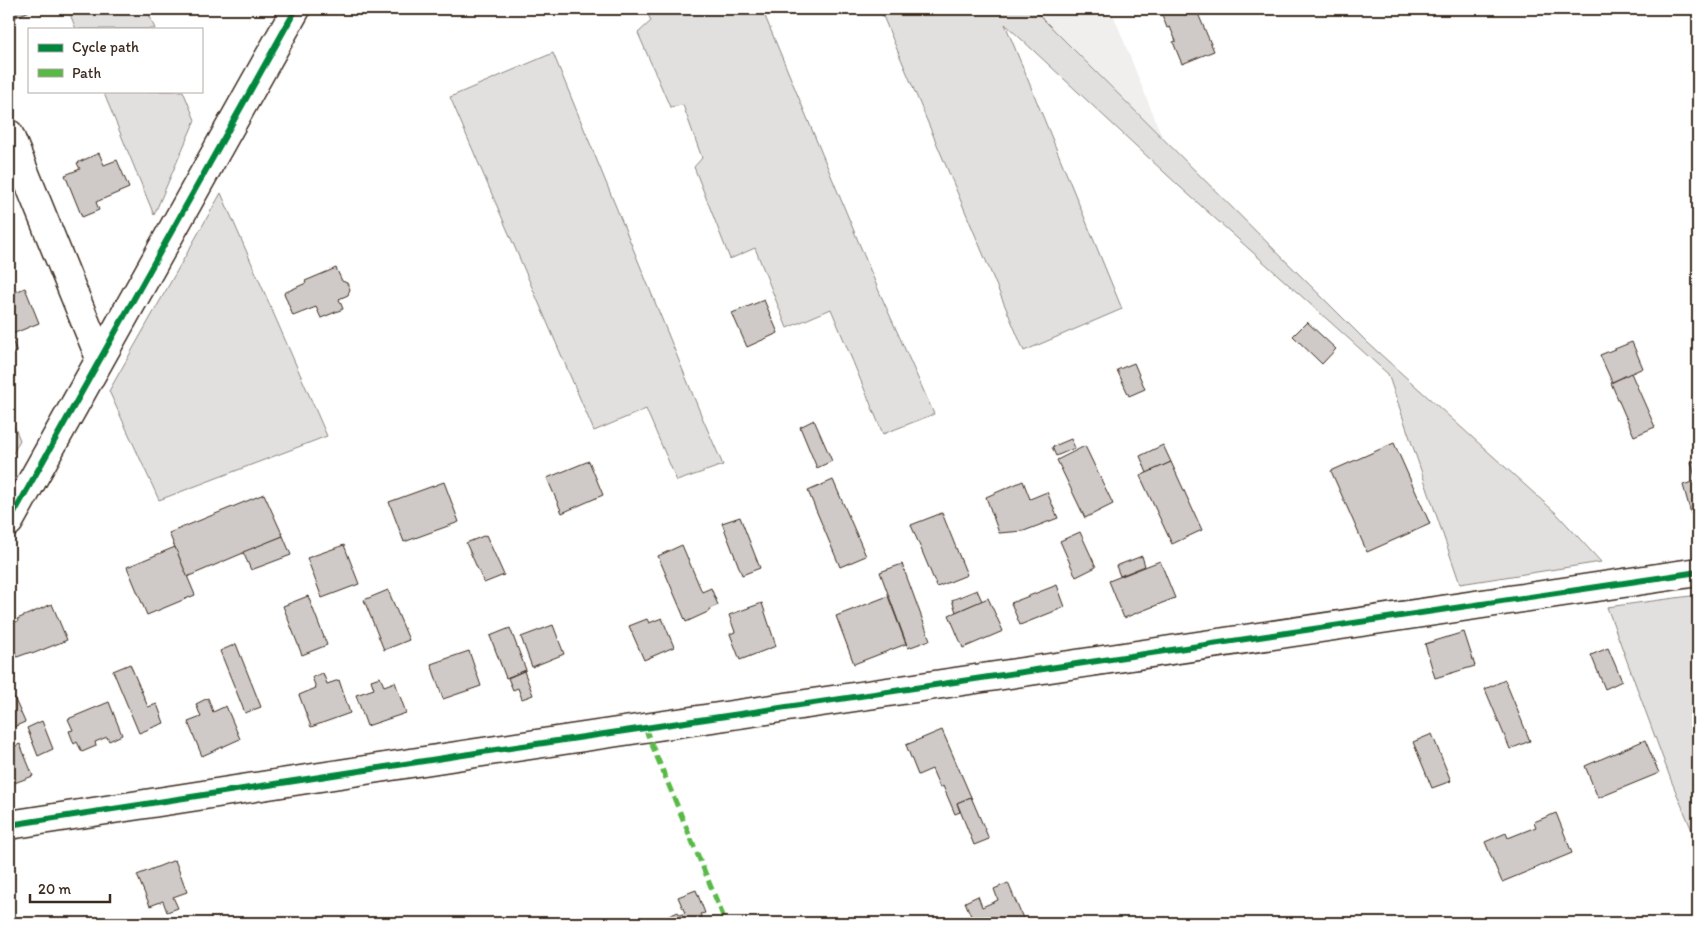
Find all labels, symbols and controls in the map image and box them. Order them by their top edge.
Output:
legend [28,28,202,92]
text: Cycle path [72,38,139,56]
text: Path [72,64,101,82]
scale bar [30,872,110,904]
text: 20 m [38,880,72,898]

